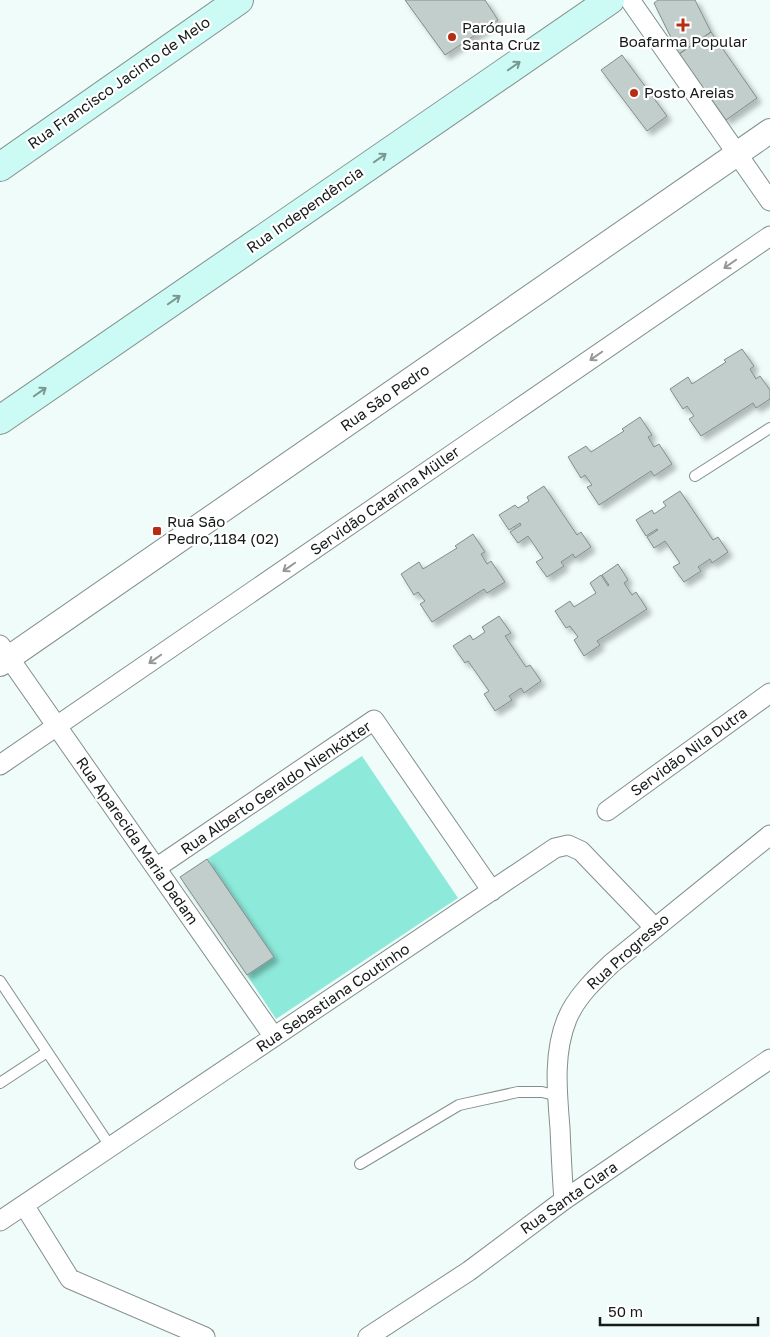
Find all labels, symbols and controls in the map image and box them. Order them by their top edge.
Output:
street label: Rua Francisco Jacinto de Melo [24,12,213,152]
place label: Paróquia Santa Cruz [462,18,541,53]
marker: Boafarma Popular [677,19,689,31]
marker: Paróquia Santa Cruz [446,31,458,43]
place label: Boafarma Popular [619,32,747,50]
one-way arrow [507,61,521,71]
place label: Posto Areias [644,83,734,101]
marker: Posto Areias [628,87,640,99]
one-way arrow [373,153,387,163]
street label: Rua Independência [243,162,366,256]
one-way arrow [723,259,737,269]
one-way arrow [167,295,181,305]
one-way arrow [589,351,603,361]
street label: Rua São Pedro [337,360,432,434]
one-way arrow [33,387,47,397]
street label: Servidão Catarina Müller [306,442,463,559]
place label: Rua São Pedro,1184 (02) [167,512,280,547]
marker: Rua São Pedro,1184 (02) [151,525,163,537]
one-way arrow [282,562,296,572]
one-way arrow [148,654,162,664]
street label: Servidão Nila Dutra [627,703,750,800]
street label: Rua Alberto Geraldo Nienkötter [177,717,374,858]
street label: Rua Aparecida Maria Dadam [73,753,203,928]
street label: Rua Progresso [583,910,672,993]
street label: Rua Sebastiana Coutinho [252,939,412,1055]
street label: Rua Santa Clara [516,1157,620,1237]
scale bar [600,1294,758,1326]
text: 50 m [608,1302,643,1320]

